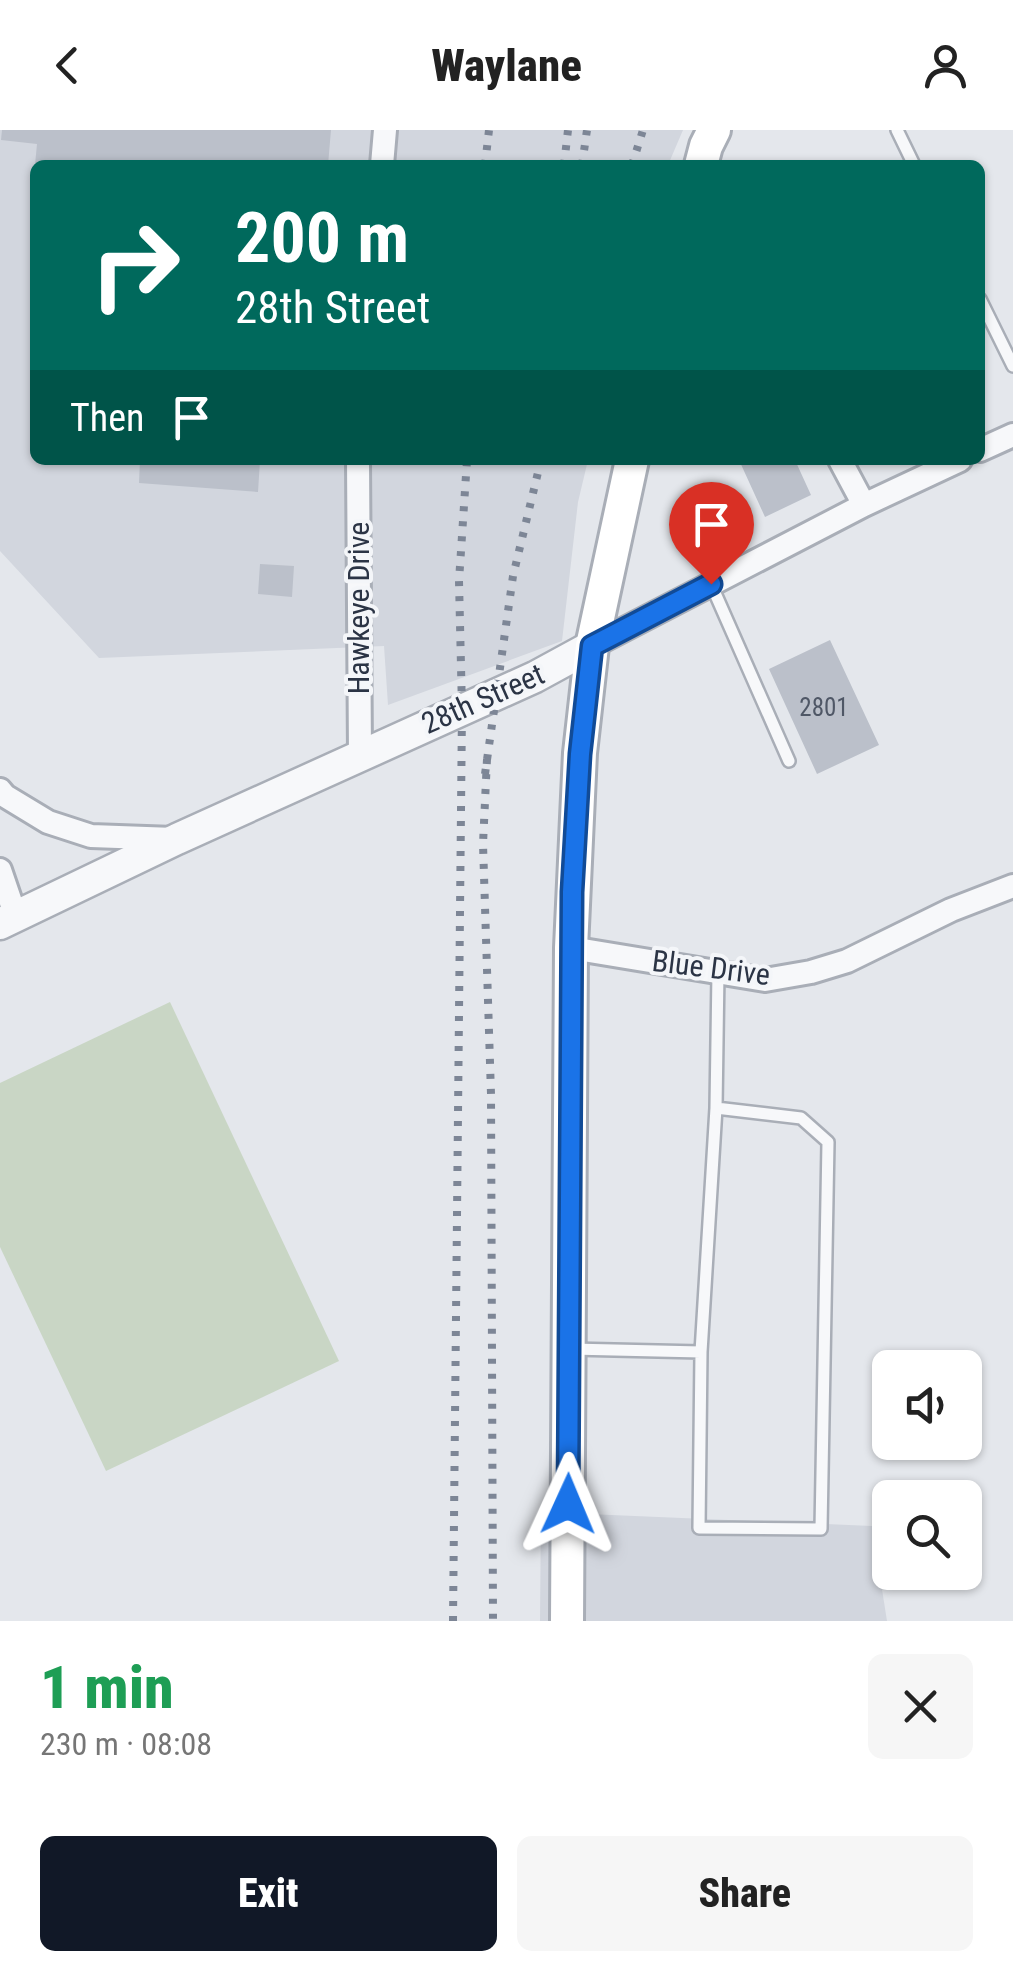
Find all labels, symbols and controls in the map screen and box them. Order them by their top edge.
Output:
icon: back [40,38,95,93]
icon: person [918,38,973,93]
text: Waylane [431,39,582,92]
text: 200 m [235,197,409,279]
icon: right [70,200,200,330]
text: 28th Street [235,281,430,334]
icon: arrive [164,390,219,445]
text: Then [70,396,144,440]
pin [669,482,754,585]
icon: arrive [684,497,739,552]
street label: Hawkeye Drive [341,522,376,694]
street label: 28th Street [416,656,549,741]
house number: 2801 [799,693,849,722]
street label: Blue Drive [650,943,772,992]
map controls [872,1350,982,1590]
button: sound [872,1350,982,1460]
position arrow [516,1452,620,1556]
button: search [872,1480,982,1590]
text: 1 min [40,1652,174,1723]
button: close [868,1654,973,1759]
text: 230 m · 08:08 [40,1725,212,1763]
button: Exit [40,1836,497,1951]
button: Share [517,1836,973,1951]

